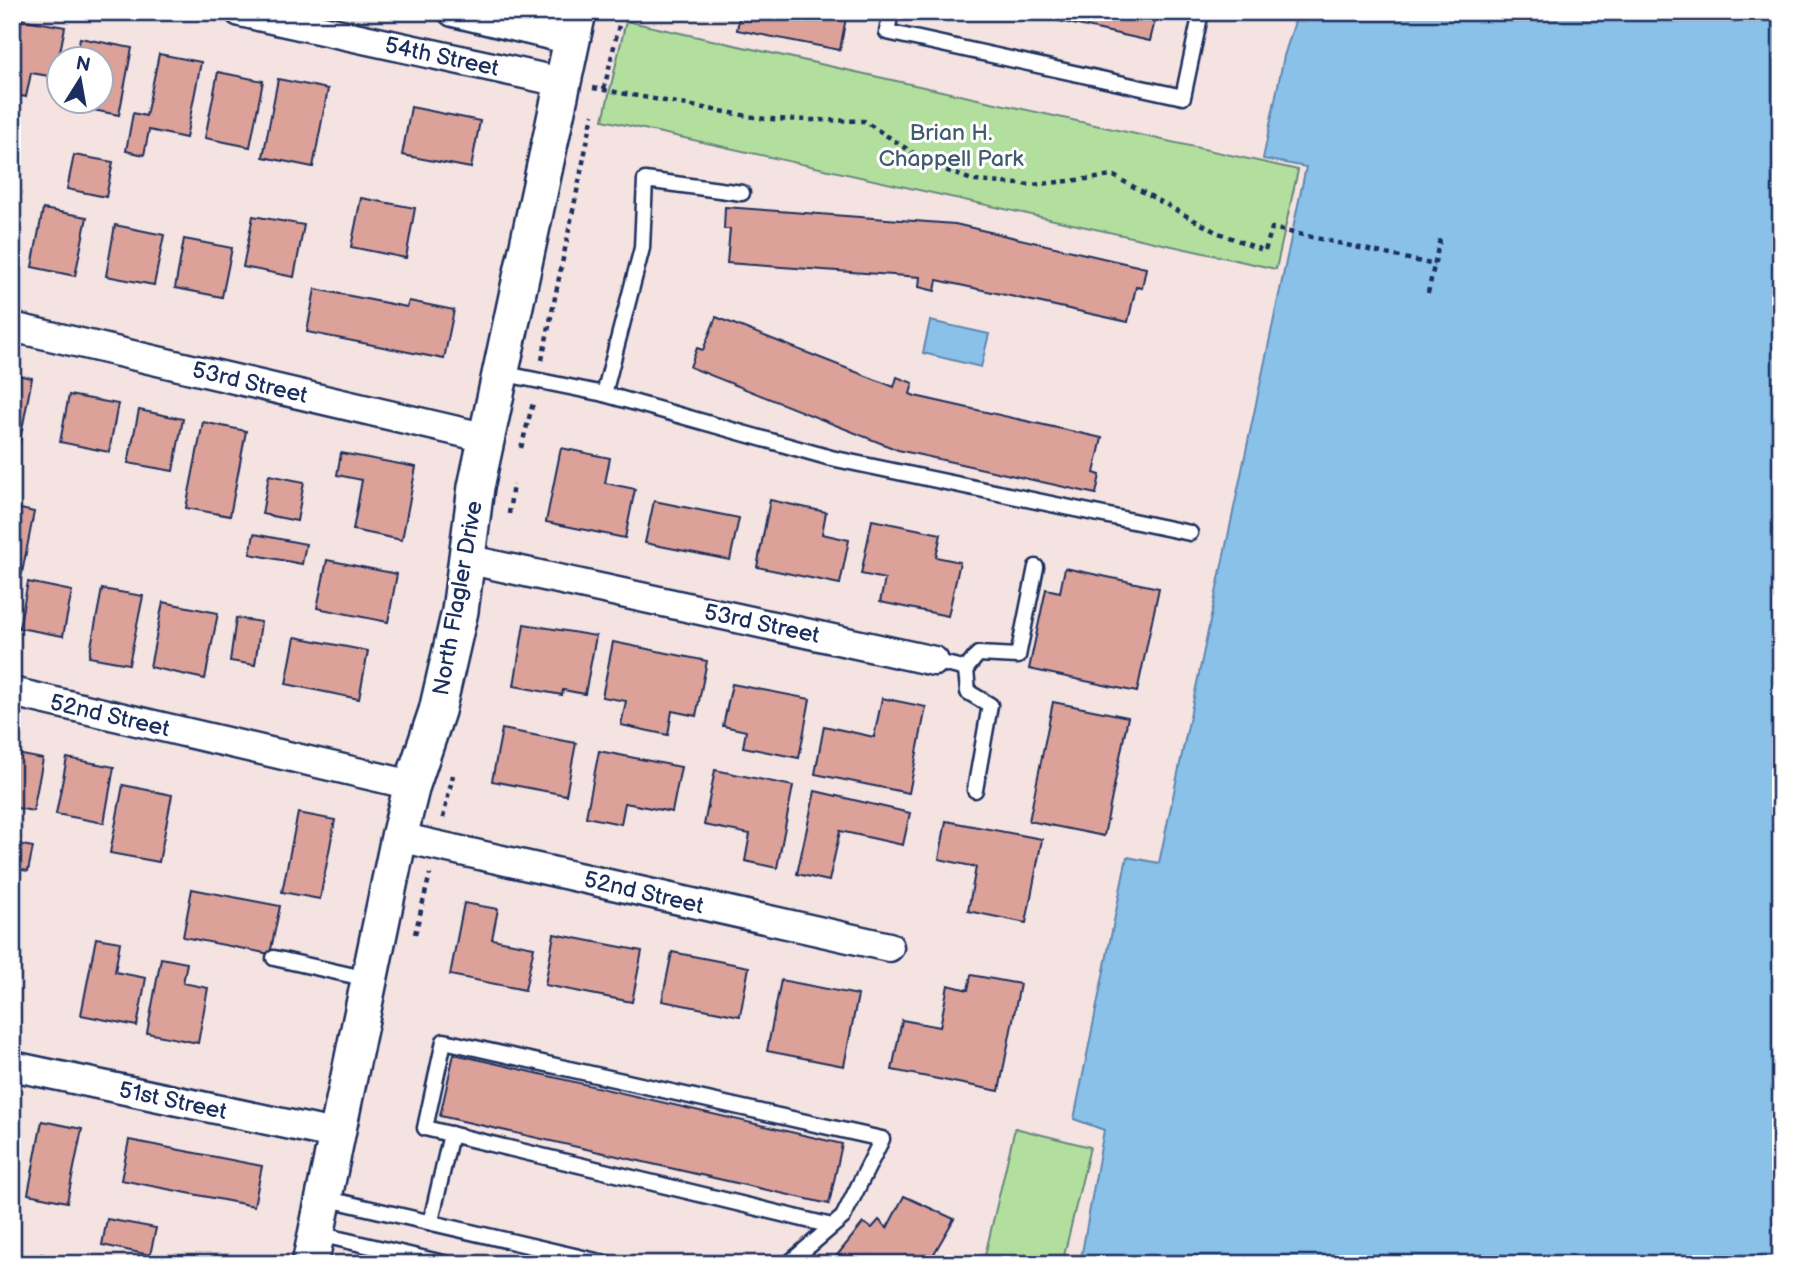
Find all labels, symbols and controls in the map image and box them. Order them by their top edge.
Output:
street label: 54th Street [382,31,501,83]
north arrow [46,46,116,116]
text: N [74,52,92,77]
park label: Brian H. Chappell Park [878,119,1024,173]
street label: 53rd Street [189,356,310,410]
street label: North Flagler Drive [427,499,489,698]
street label: 53rd Street [702,598,822,650]
street label: 52nd Street [47,689,172,743]
street label: 52nd Street [581,866,706,920]
street label: 51st Street [116,1076,229,1126]

